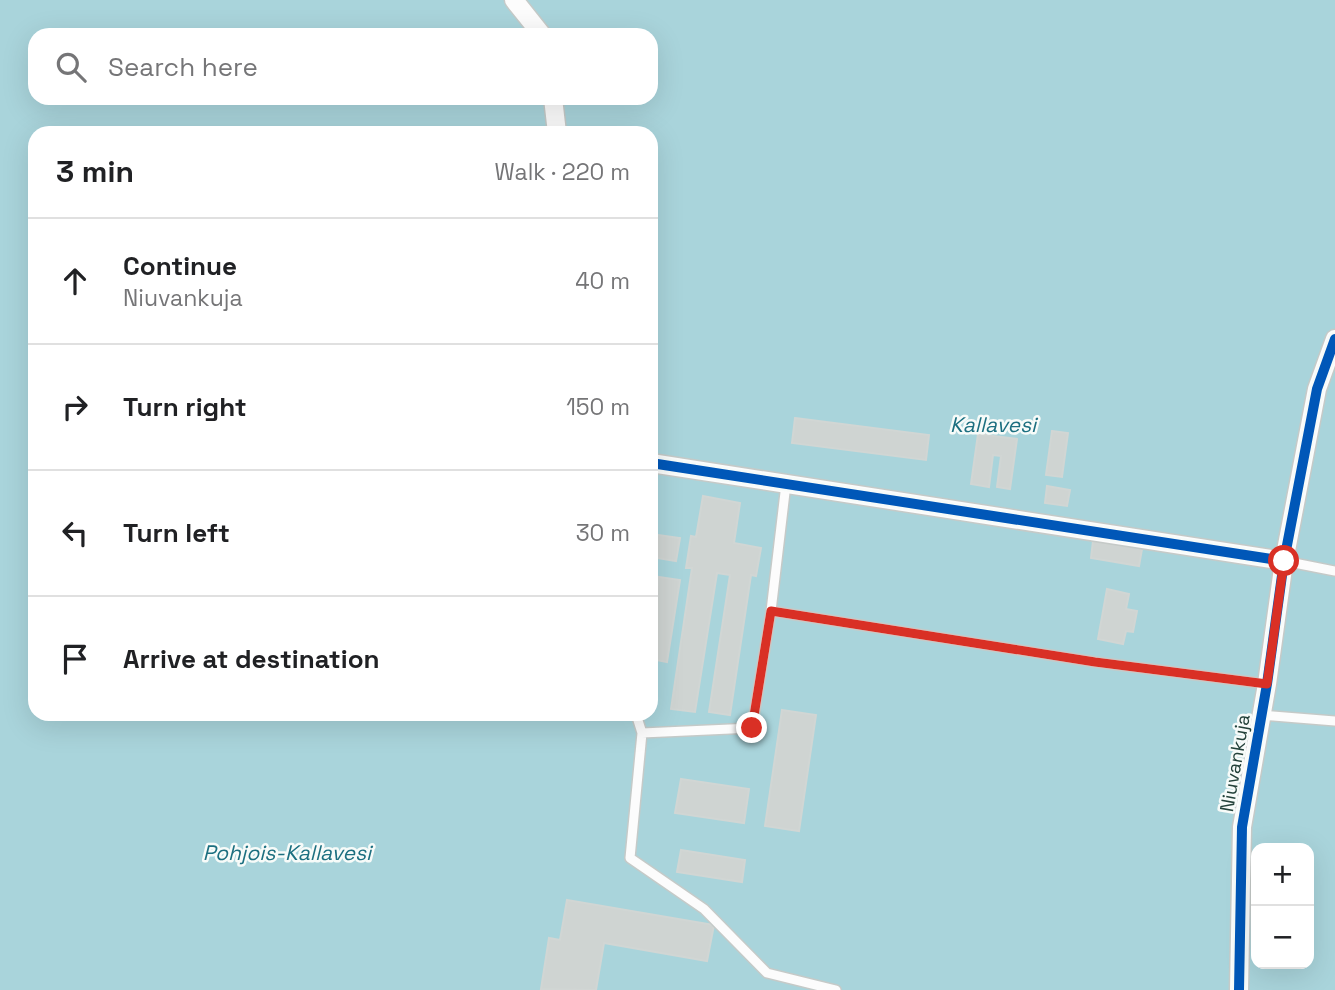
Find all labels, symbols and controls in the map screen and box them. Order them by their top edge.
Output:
search box [28,28,658,105]
icon: search [52,48,90,86]
text: Search here [108,50,258,84]
text: 3 min [56,152,134,191]
text: Walk · 220 m [495,157,630,187]
text: Continue [123,249,237,283]
icon: ahead [56,262,94,300]
text: 40 m [575,266,630,296]
text: Niuvankuja [123,283,243,313]
icon: right [56,388,94,426]
text: Turn right [123,390,247,424]
text: 150 m [566,392,630,422]
water label: Kallavesi [950,411,1039,438]
icon: left [56,514,94,552]
text: Turn left [123,516,230,550]
text: 30 m [576,518,630,548]
route start [1268,545,1299,576]
icon: arrive [56,640,94,678]
text: Arrive at destination [123,642,380,676]
route end [736,712,767,743]
street label: Niuvankuja [1214,712,1256,814]
water label: Pohjois-Kallavesi [203,839,374,866]
map controls [1251,843,1314,969]
button: + [1251,843,1314,906]
button: − [1251,906,1314,969]

